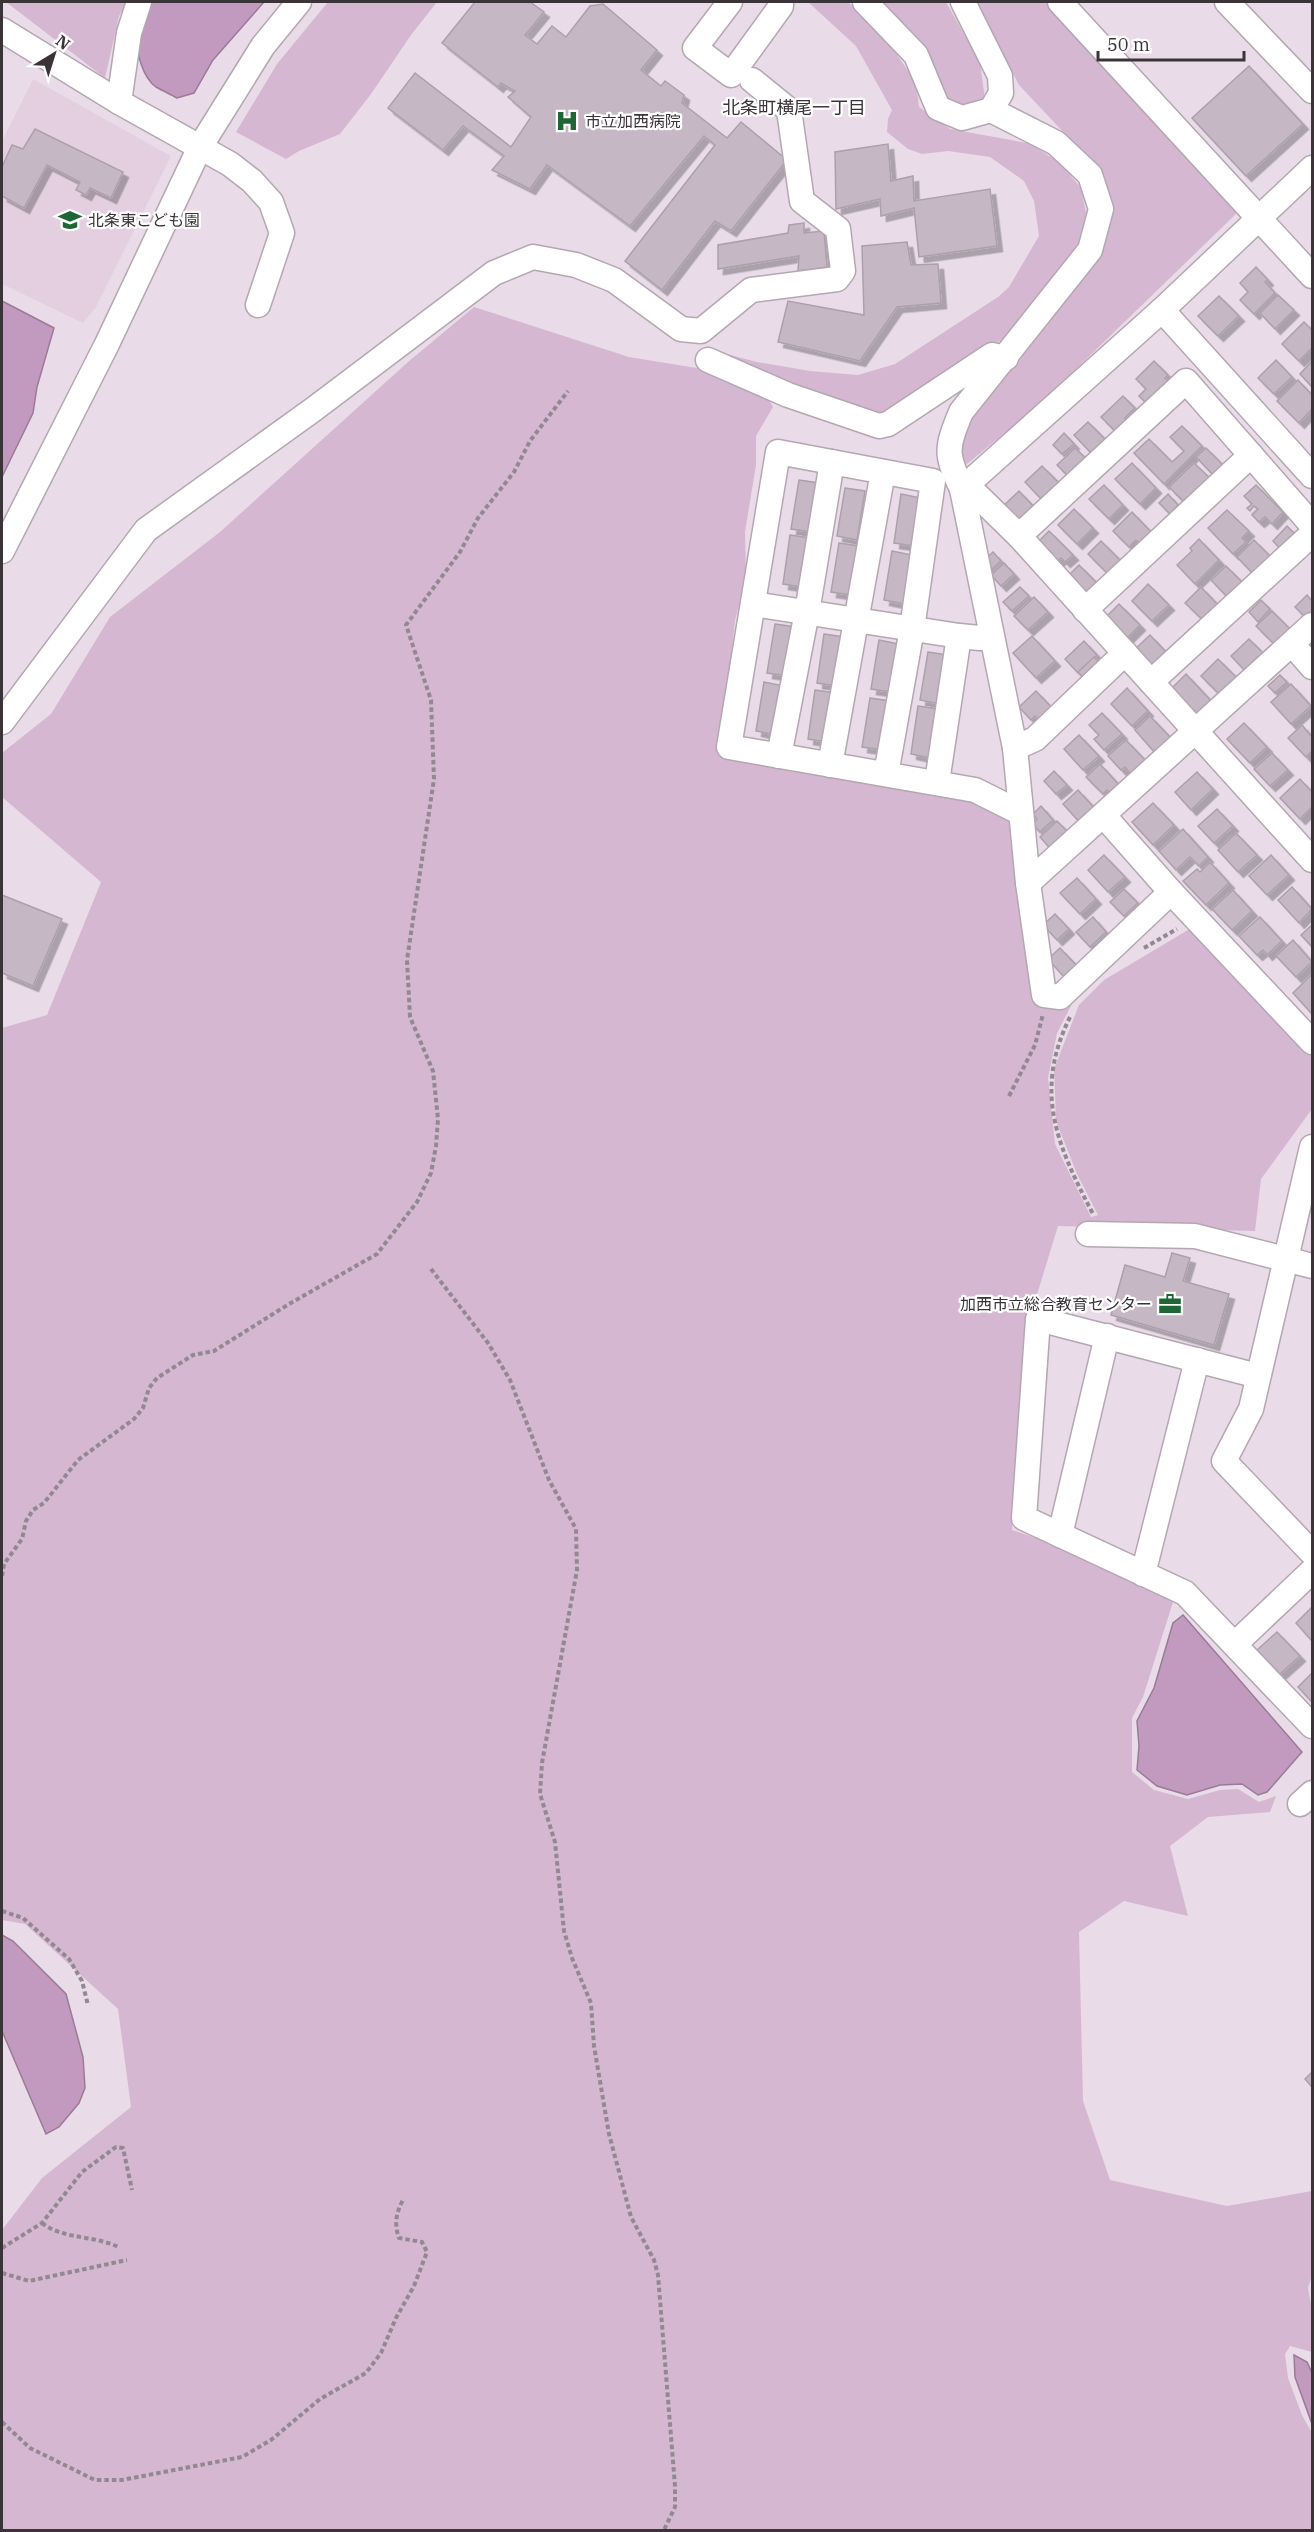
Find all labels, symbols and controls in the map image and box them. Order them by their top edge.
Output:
north arrow [24,24,84,84]
scale bar [1098,24,1244,62]
text: N [52,30,74,54]
text: 50 m [1107,33,1150,56]
district label: 北条町横尾一丁目 [722,96,866,119]
hospital icon: 市立加西病院 [554,108,580,134]
place label: 市立加西病院 [585,111,681,131]
school or university icon: 北条東こども園 [57,207,83,233]
place label: 北条東こども園 [88,210,200,230]
office icon: 加西市立総合教育センター [1157,1291,1183,1317]
place label: 加西市立総合教育センター [960,1294,1152,1314]

